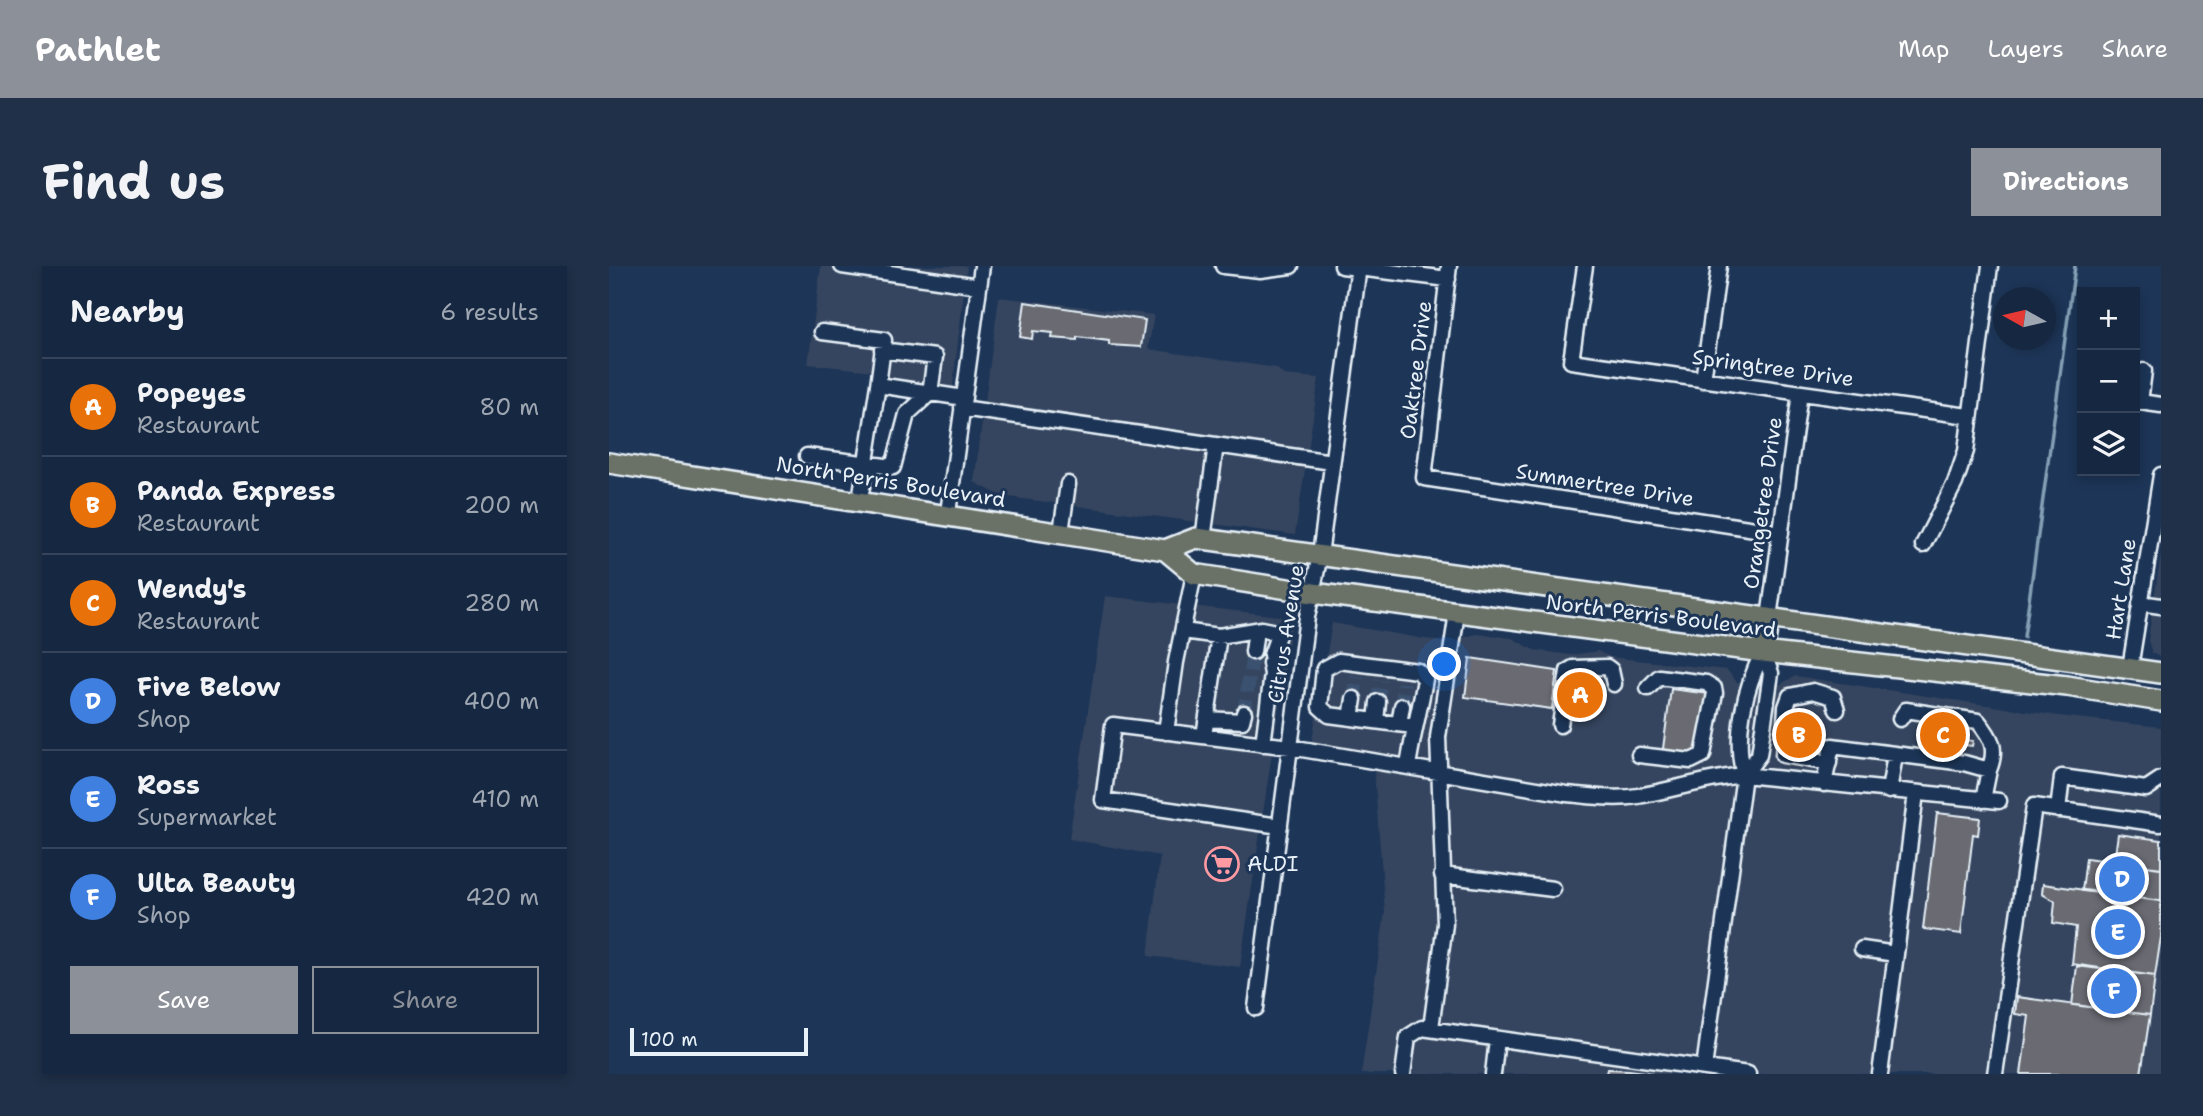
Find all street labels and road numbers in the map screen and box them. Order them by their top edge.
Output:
street label: Oaktree Drive [1394,299,1438,441]
street label: Springtree Drive [1690,343,1856,393]
street label: Orangetree Drive [1737,415,1789,591]
street label: North Perris Boulevard [774,450,1008,514]
street label: Summertree Drive [1514,457,1696,513]
street label: Hart Lane [2099,536,2143,642]
street label: Citrus Avenue [1261,563,1311,705]
street label: North Perris Boulevard [1544,588,1778,644]

